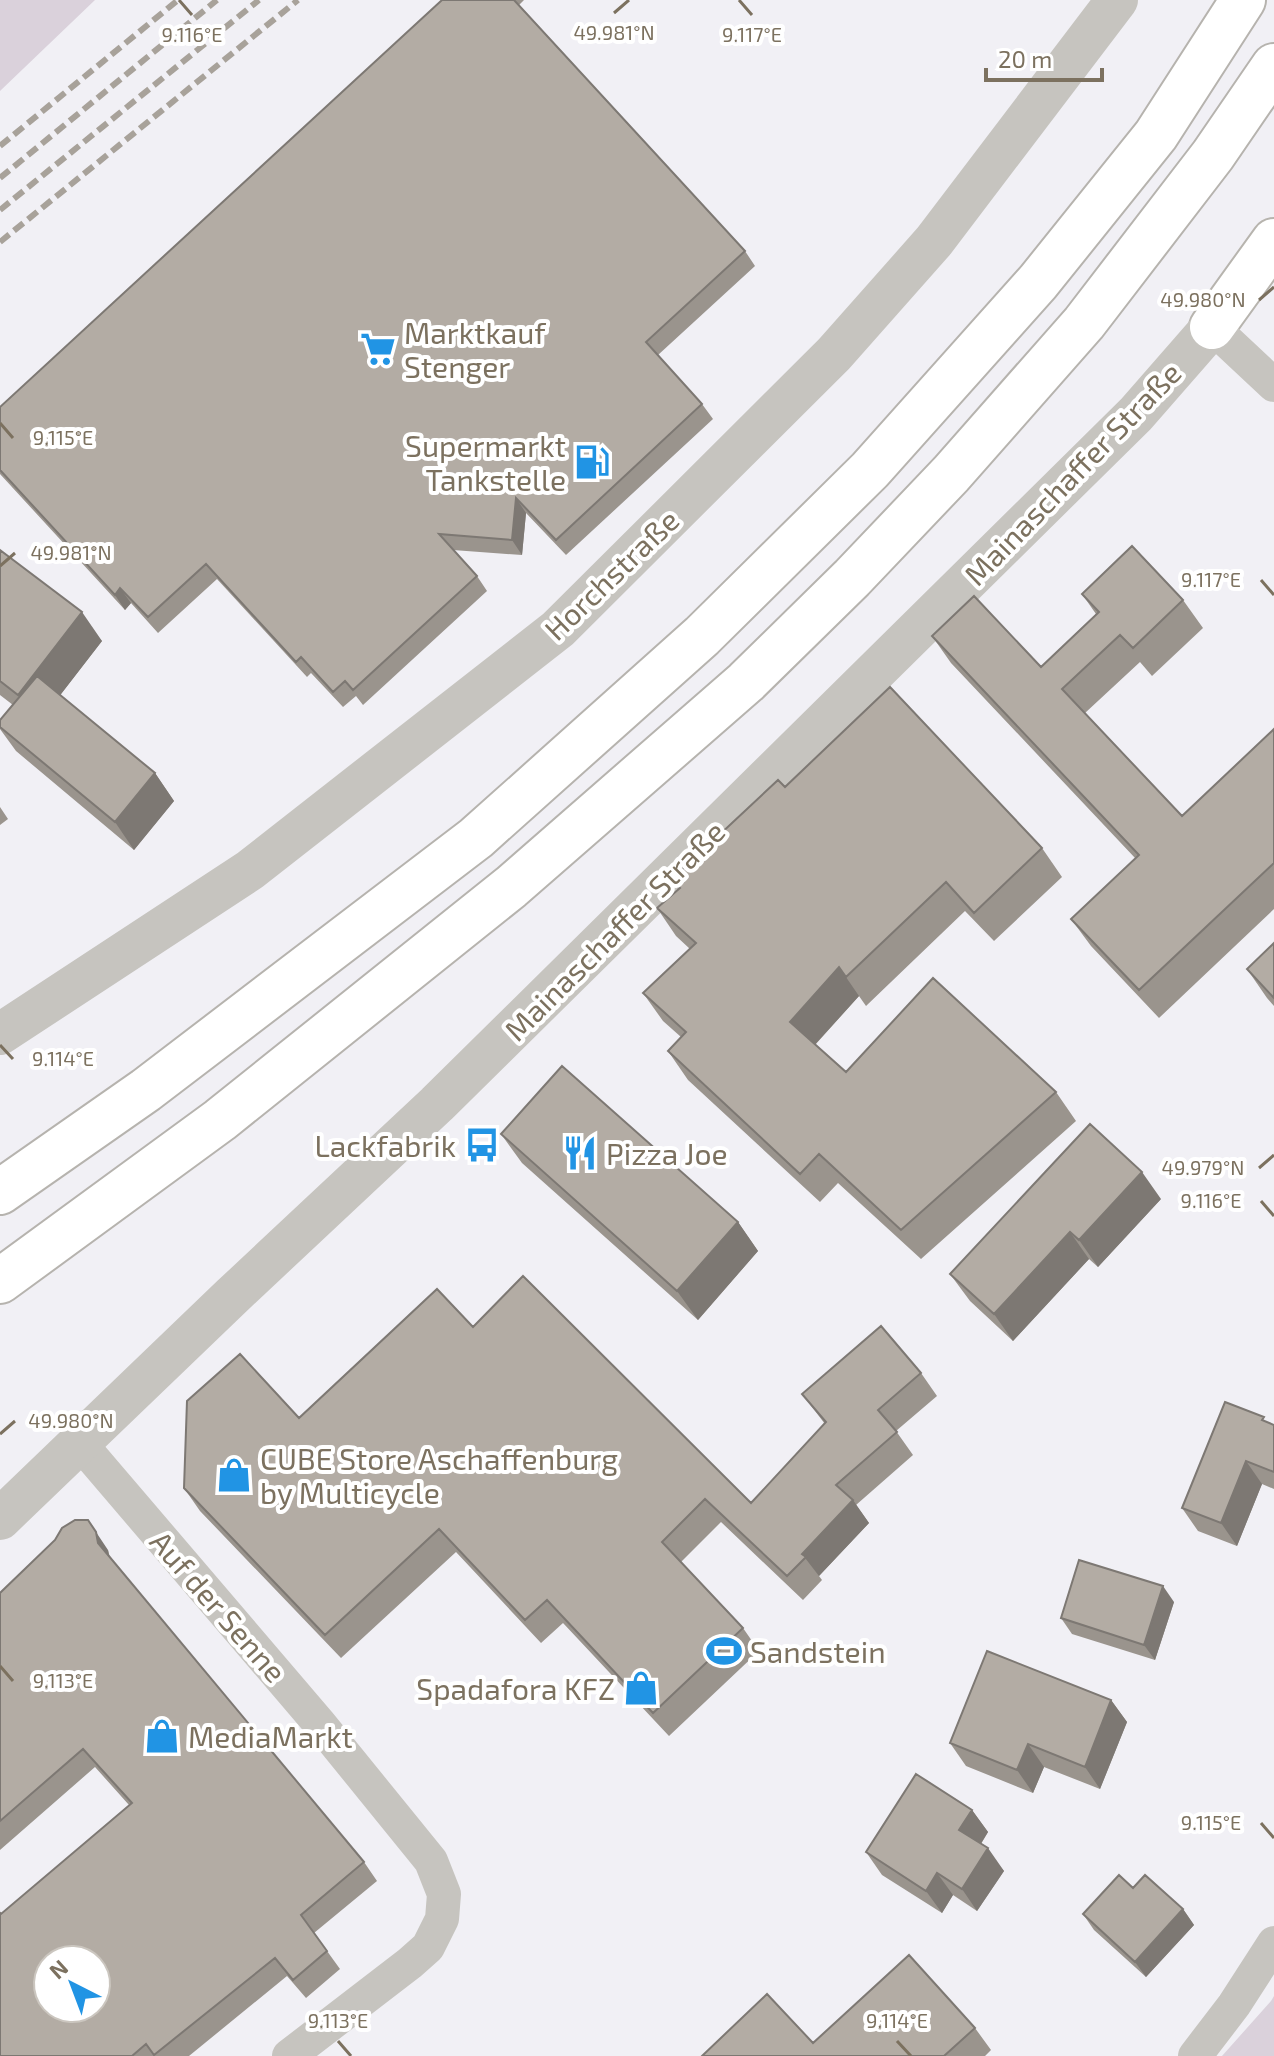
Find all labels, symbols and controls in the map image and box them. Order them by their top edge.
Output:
text: 49.981°N [573,20,655,44]
text: 9.116°E [162,22,222,46]
text: 9.117°E [722,22,782,46]
scale bar [986,32,1102,82]
text: 20 m [998,44,1052,73]
text: 49.980°N [1160,287,1246,311]
place label: Marktkauf Stenger [404,314,546,384]
supermarket icon: Marktkauf Stenger [359,330,397,368]
street label: Mainaschaffer Straße [956,354,1188,592]
text: 9.115°E [33,425,93,449]
place label: Supermarkt Tankstelle [405,427,566,497]
fuel station icon: Supermarkt Tankstelle [573,443,611,481]
street label: Horchstraße [537,501,685,647]
text: 49.981°N [30,540,112,564]
text: 9.117°E [1181,567,1241,591]
street label: Mainaschaffer Straße [497,813,731,1047]
text: 9.114°E [32,1046,94,1070]
bus stop icon: Lackfabrik [463,1126,501,1164]
place label: Lackfabrik [314,1127,456,1163]
restaurant icon: Pizza Joe [561,1134,599,1172]
place label: Pizza Joe [606,1135,728,1171]
text: 49.979°N [1162,1155,1244,1179]
text: 9.116°E [1181,1188,1241,1212]
text: 49.980°N [28,1408,114,1432]
place label: CUBE Store Aschaffenburg by Multicycle [260,1440,618,1510]
shop icon: CUBE Store Aschaffenburg by Multicycle [215,1456,253,1494]
street label: Auf der Senne [144,1523,294,1689]
sports icon: Sandstein [705,1632,743,1670]
place label: Sandstein [750,1633,886,1669]
text: 9.113°E [33,1668,93,1692]
shop icon: Spadafora KFZ [622,1669,660,1707]
place label: Spadafora KFZ [416,1670,615,1706]
shop icon: MediaMarkt [143,1717,181,1755]
place label: MediaMarkt [188,1718,353,1754]
text: 9.115°E [1181,1810,1241,1834]
north arrow [32,1944,112,2024]
text: N [43,1953,73,1983]
text: 9.113°E [308,2008,368,2032]
text: 9.114°E [866,2008,928,2032]

